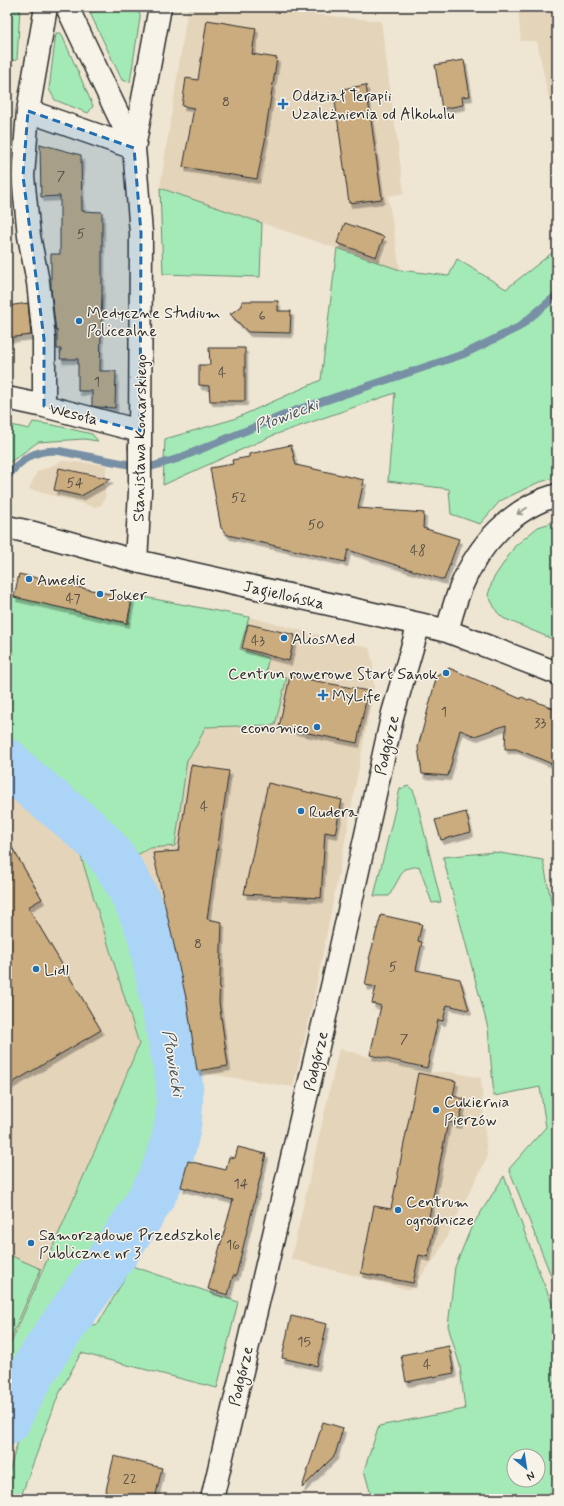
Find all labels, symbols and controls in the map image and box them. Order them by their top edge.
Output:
place label: Oddział Terapii Uzależnienia od Alkoholu [292,86,454,125]
house number: 8 [222,93,230,111]
marker: Oddział Terapii Uzależnienia od Alkoholu [277,98,289,110]
house number: 7 [57,167,66,185]
house number: 5 [77,225,85,243]
place label: Medyczne Studium Policealne [87,303,220,342]
house number: 6 [258,307,266,325]
marker: Medyczne Studium Policealne [74,316,84,326]
street label: Stanisława Konarskiego [129,354,152,522]
house number: 4 [218,364,226,382]
house number: 1 [94,373,100,391]
water label: Płowiecki [251,393,324,438]
street label: Wesoła [47,398,100,431]
house number: 54 [67,474,84,492]
house number: 52 [231,489,247,507]
one-way arrow [517,507,528,515]
house number: 50 [308,516,324,534]
house number: 48 [410,542,426,560]
place label: Amedic [37,570,85,591]
marker: Amedic [24,574,34,584]
street label: Jagiellońska [241,576,326,616]
place label: Joker [108,585,148,606]
marker: Joker [95,589,105,599]
house number: 47 [65,590,81,608]
place label: AliosMed [292,629,355,650]
house number: 43 [251,632,265,650]
marker: AliosMed [279,633,289,643]
place label: Centrun rowerowe Start Sanok [228,664,438,685]
marker: Centrun rowerowe Start Sanok [441,668,451,678]
place label: MyLife [332,686,381,707]
marker: MyLife [317,689,329,701]
house number: 1 [441,703,447,721]
street label: Podgórze [370,713,406,778]
house number: 33 [534,714,546,732]
place label: economico [240,718,309,739]
marker: economico [312,722,322,732]
house number: 4 [200,798,208,816]
place label: Rudera [309,802,358,823]
marker: Rudera [296,806,306,816]
house number: 8 [194,935,202,953]
house number: 5 [389,958,397,976]
place label: Lidl [44,960,69,981]
marker: Lidl [31,964,41,974]
water label: Płowiecki [157,1028,189,1100]
street label: Podgórze [299,1029,335,1094]
house number: 7 [400,1030,409,1048]
place label: Cukiernia Pierzów [444,1092,510,1131]
marker: Cukiernia Pierzów [431,1105,441,1115]
house number: 14 [234,1175,249,1193]
place label: Centrum ogrodnicze [406,1192,474,1231]
marker: Centrum ogrodnicze [393,1205,403,1215]
place label: Samorządowe Przedszkole Publiczne nr 3 [39,1225,221,1264]
house number: 16 [226,1236,240,1254]
marker: Samorządowe Przedszkole Publiczne nr 3 [26,1238,36,1248]
house number: 15 [297,1333,311,1351]
street label: Podgórze [224,1344,260,1409]
house number: 4 [423,1356,431,1374]
north arrow [506,1448,546,1488]
text: N [524,1468,537,1484]
house number: 22 [123,1470,137,1488]

